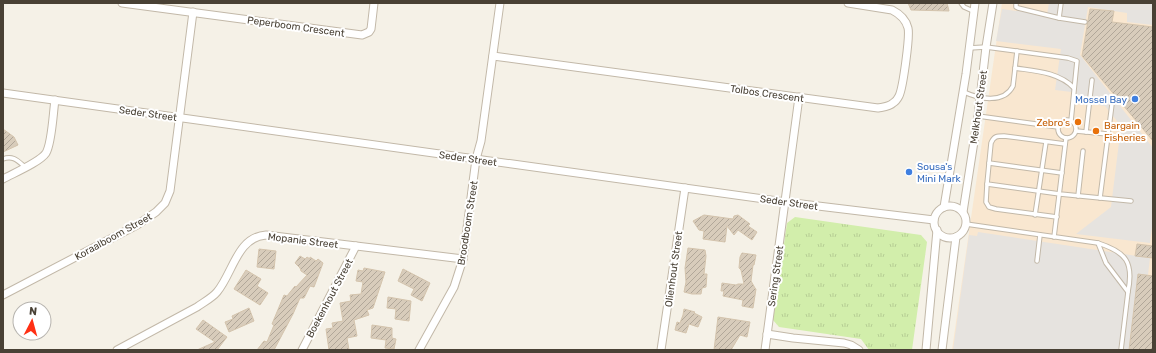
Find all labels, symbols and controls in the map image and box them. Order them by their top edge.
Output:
street label: Peperboom Crescent [246,14,345,40]
street label: Melkhout Street [968,69,990,145]
street label: Tolbos Crescent [729,83,805,105]
place label: Mossel Bay [1075,94,1127,106]
marker: Mossel Bay [1130,94,1140,104]
street label: Seder Street [118,104,178,124]
place label: Zebro's [1036,117,1070,129]
marker: Zebro's [1073,117,1083,127]
place label: Bargain Fisheries [1104,120,1146,144]
marker: Bargain Fisheries [1091,126,1101,136]
street label: Seder Street [438,149,498,169]
place label: Sousa's Mini Mark [917,161,962,185]
marker: Sousa's Mini Mark [904,167,914,177]
street label: Broodboom Street [455,180,481,266]
street label: Seder Street [759,193,819,213]
street label: Koraalboom Street [73,211,154,263]
street label: Olienhout Street [663,230,685,308]
street label: Mopanie Street [267,231,339,251]
street label: Sering Street [766,245,786,307]
street label: Boekenhout Street [304,257,356,340]
north arrow [12,301,52,341]
text: N [28,305,38,318]

